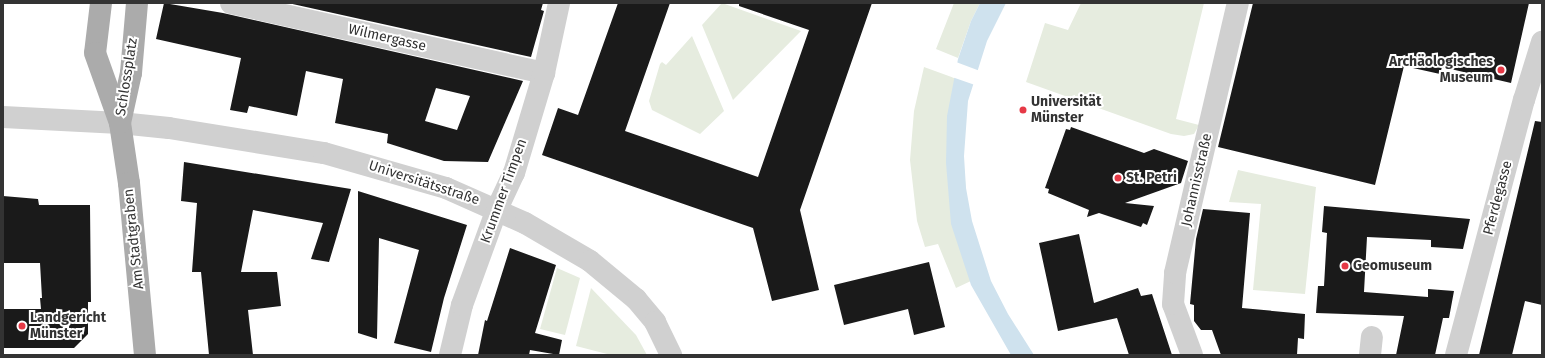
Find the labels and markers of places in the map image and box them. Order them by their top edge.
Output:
place label: Archäologisches Museum [1389,54,1493,86]
marker: Archäologisches Museum [1496,65,1506,75]
place label: Universität Münster [1031,94,1101,126]
marker: Universität Münster [1018,105,1028,115]
place label: St. Petri [1126,170,1177,186]
marker: St. Petri [1113,173,1123,183]
place label: Geomuseum [1353,258,1432,274]
marker: Geomuseum [1340,261,1350,271]
place label: Landgericht Münster [30,310,106,342]
marker: Landgericht Münster [17,321,27,331]

